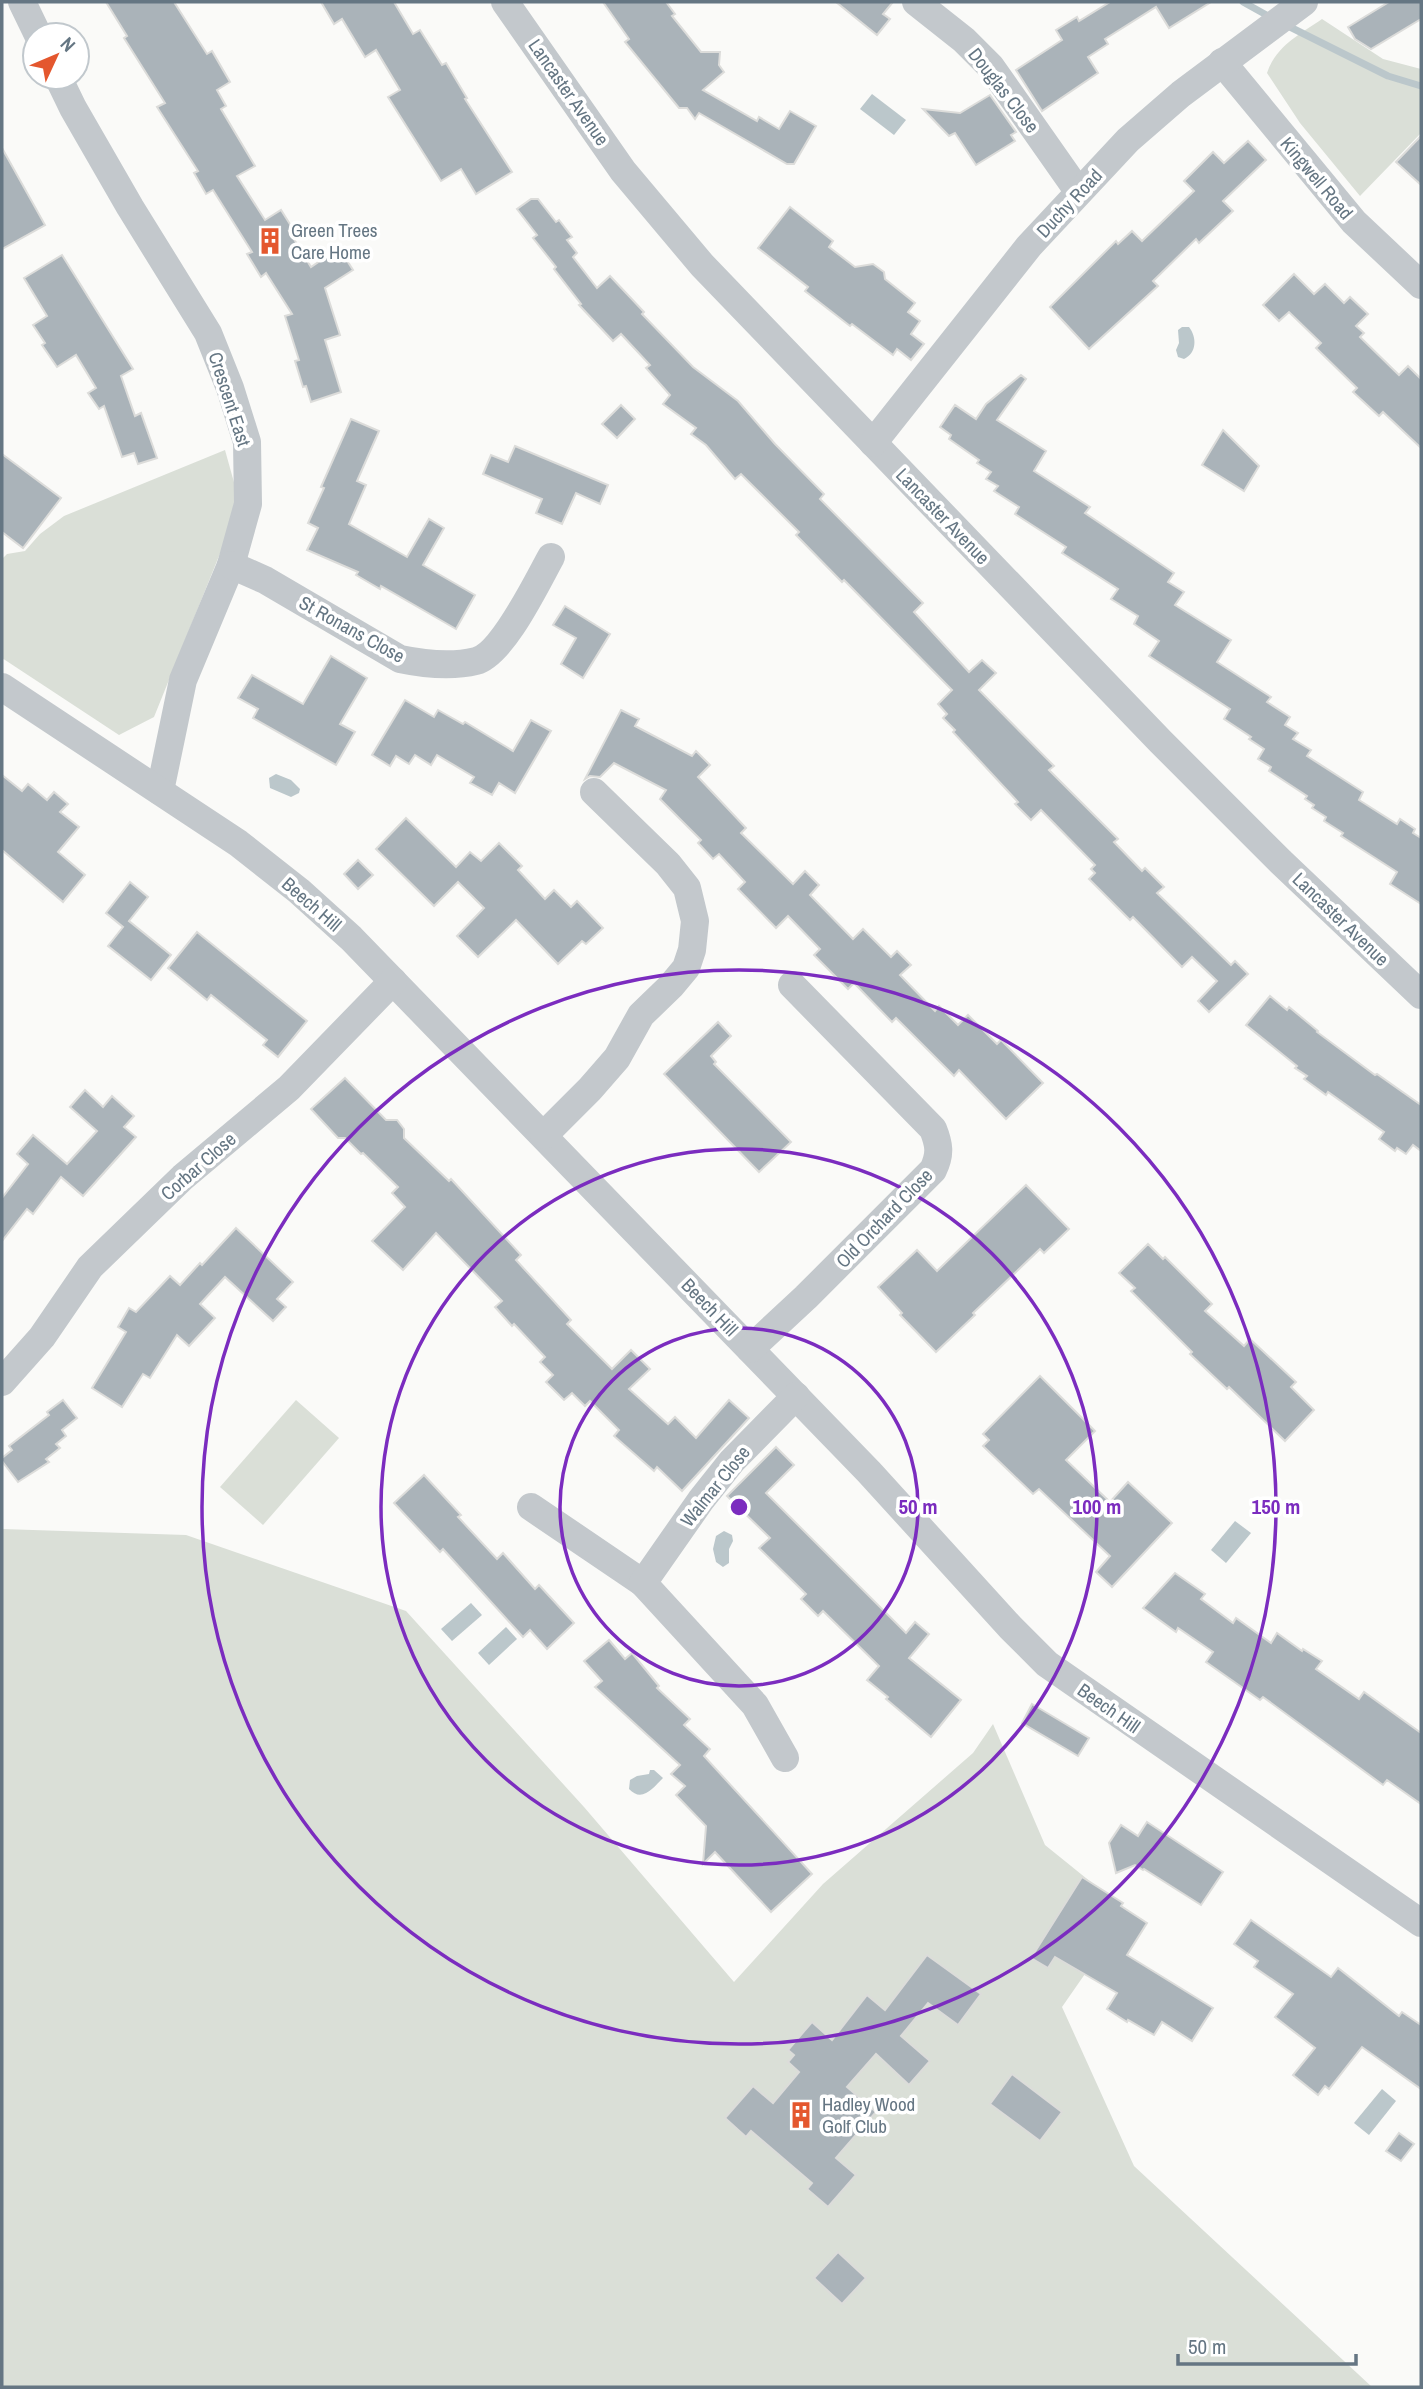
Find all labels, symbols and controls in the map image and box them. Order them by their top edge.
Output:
north arrow [21,21,91,91]
text: N [55,31,81,57]
street label: Lancaster Avenue [523,34,615,150]
street label: Douglas Close [963,42,1045,138]
street label: Kingwell Road [1275,131,1359,225]
street label: Duchy Road [1030,163,1108,243]
place label: Green Trees Care Home [291,217,378,265]
building icon: Green Trees Care Home [255,226,285,256]
street label: Crescent East [203,348,258,450]
street label: Lancaster Avenue [890,462,996,570]
street label: St Ronans Close [295,589,409,669]
street label: Lancaster Avenue [1287,866,1395,972]
street label: Beech Hill [277,871,347,937]
street label: Corbar Close [155,1126,241,1206]
street label: Old Orchard Close [830,1163,938,1273]
street label: Beech Hill [676,1272,744,1342]
street label: Walmar Close [674,1440,756,1532]
text: 50 m [898,1492,938,1521]
text: 100 m [1073,1492,1121,1521]
text: 150 m [1252,1492,1300,1521]
centre of rings [727,1495,751,1519]
street label: Beech Hill [1072,1677,1146,1739]
place label: Hadley Wood Golf Club [822,2091,915,2139]
building icon: Hadley Wood Golf Club [786,2100,816,2130]
scale bar [1178,2322,1356,2366]
text: 50 m [1188,2332,1226,2361]

